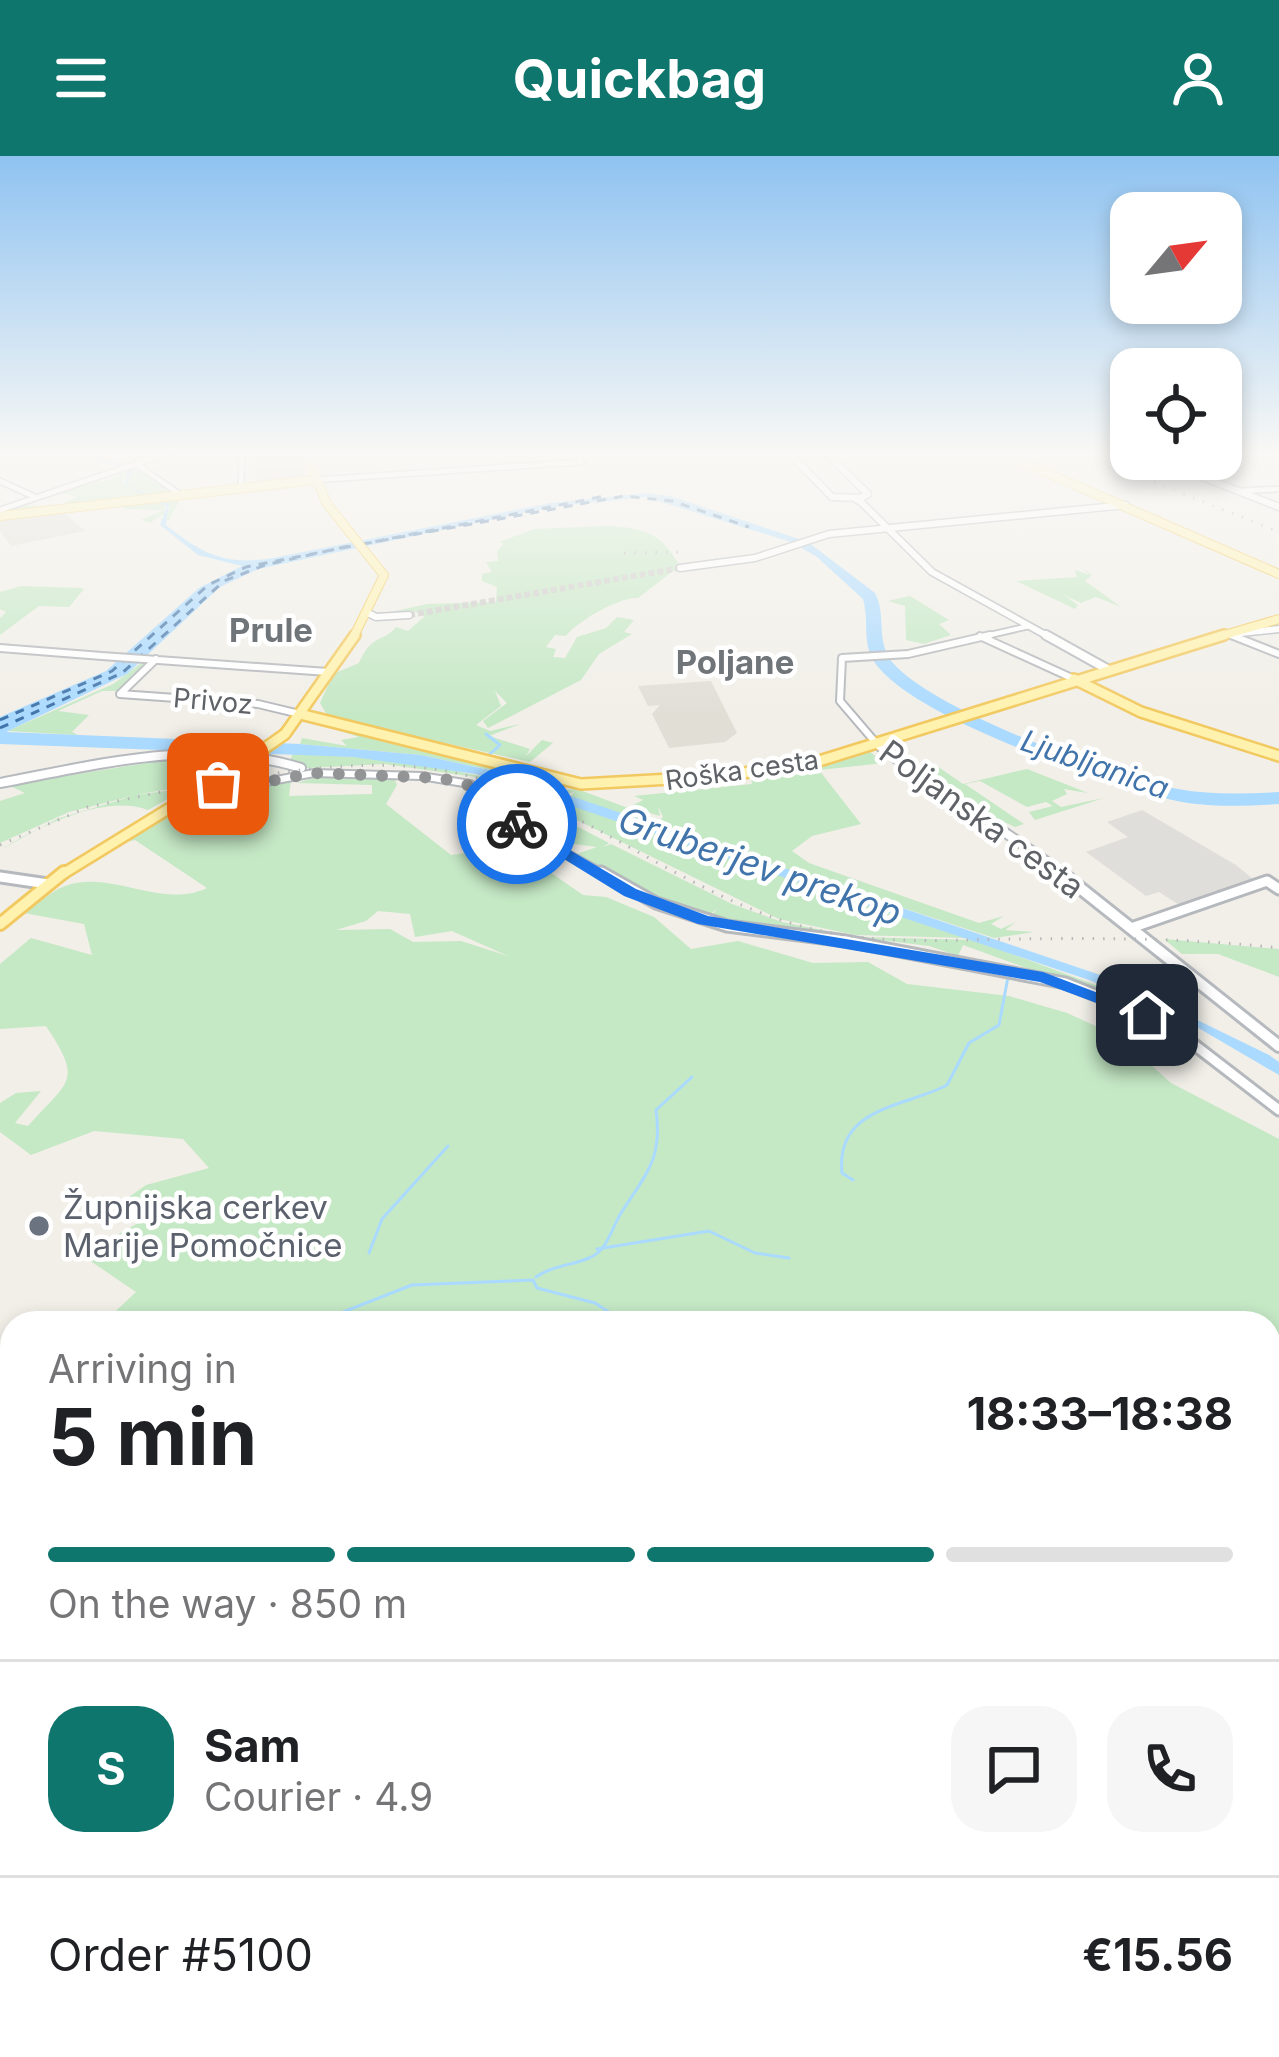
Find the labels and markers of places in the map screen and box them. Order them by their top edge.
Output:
pin [167,733,269,835]
pin [1096,964,1198,1066]
place label: Župnijska cerkev Marije Pomočnice [63,1187,343,1265]
marker: Župnijska cerkev Marije Pomočnice [26,1213,52,1239]

